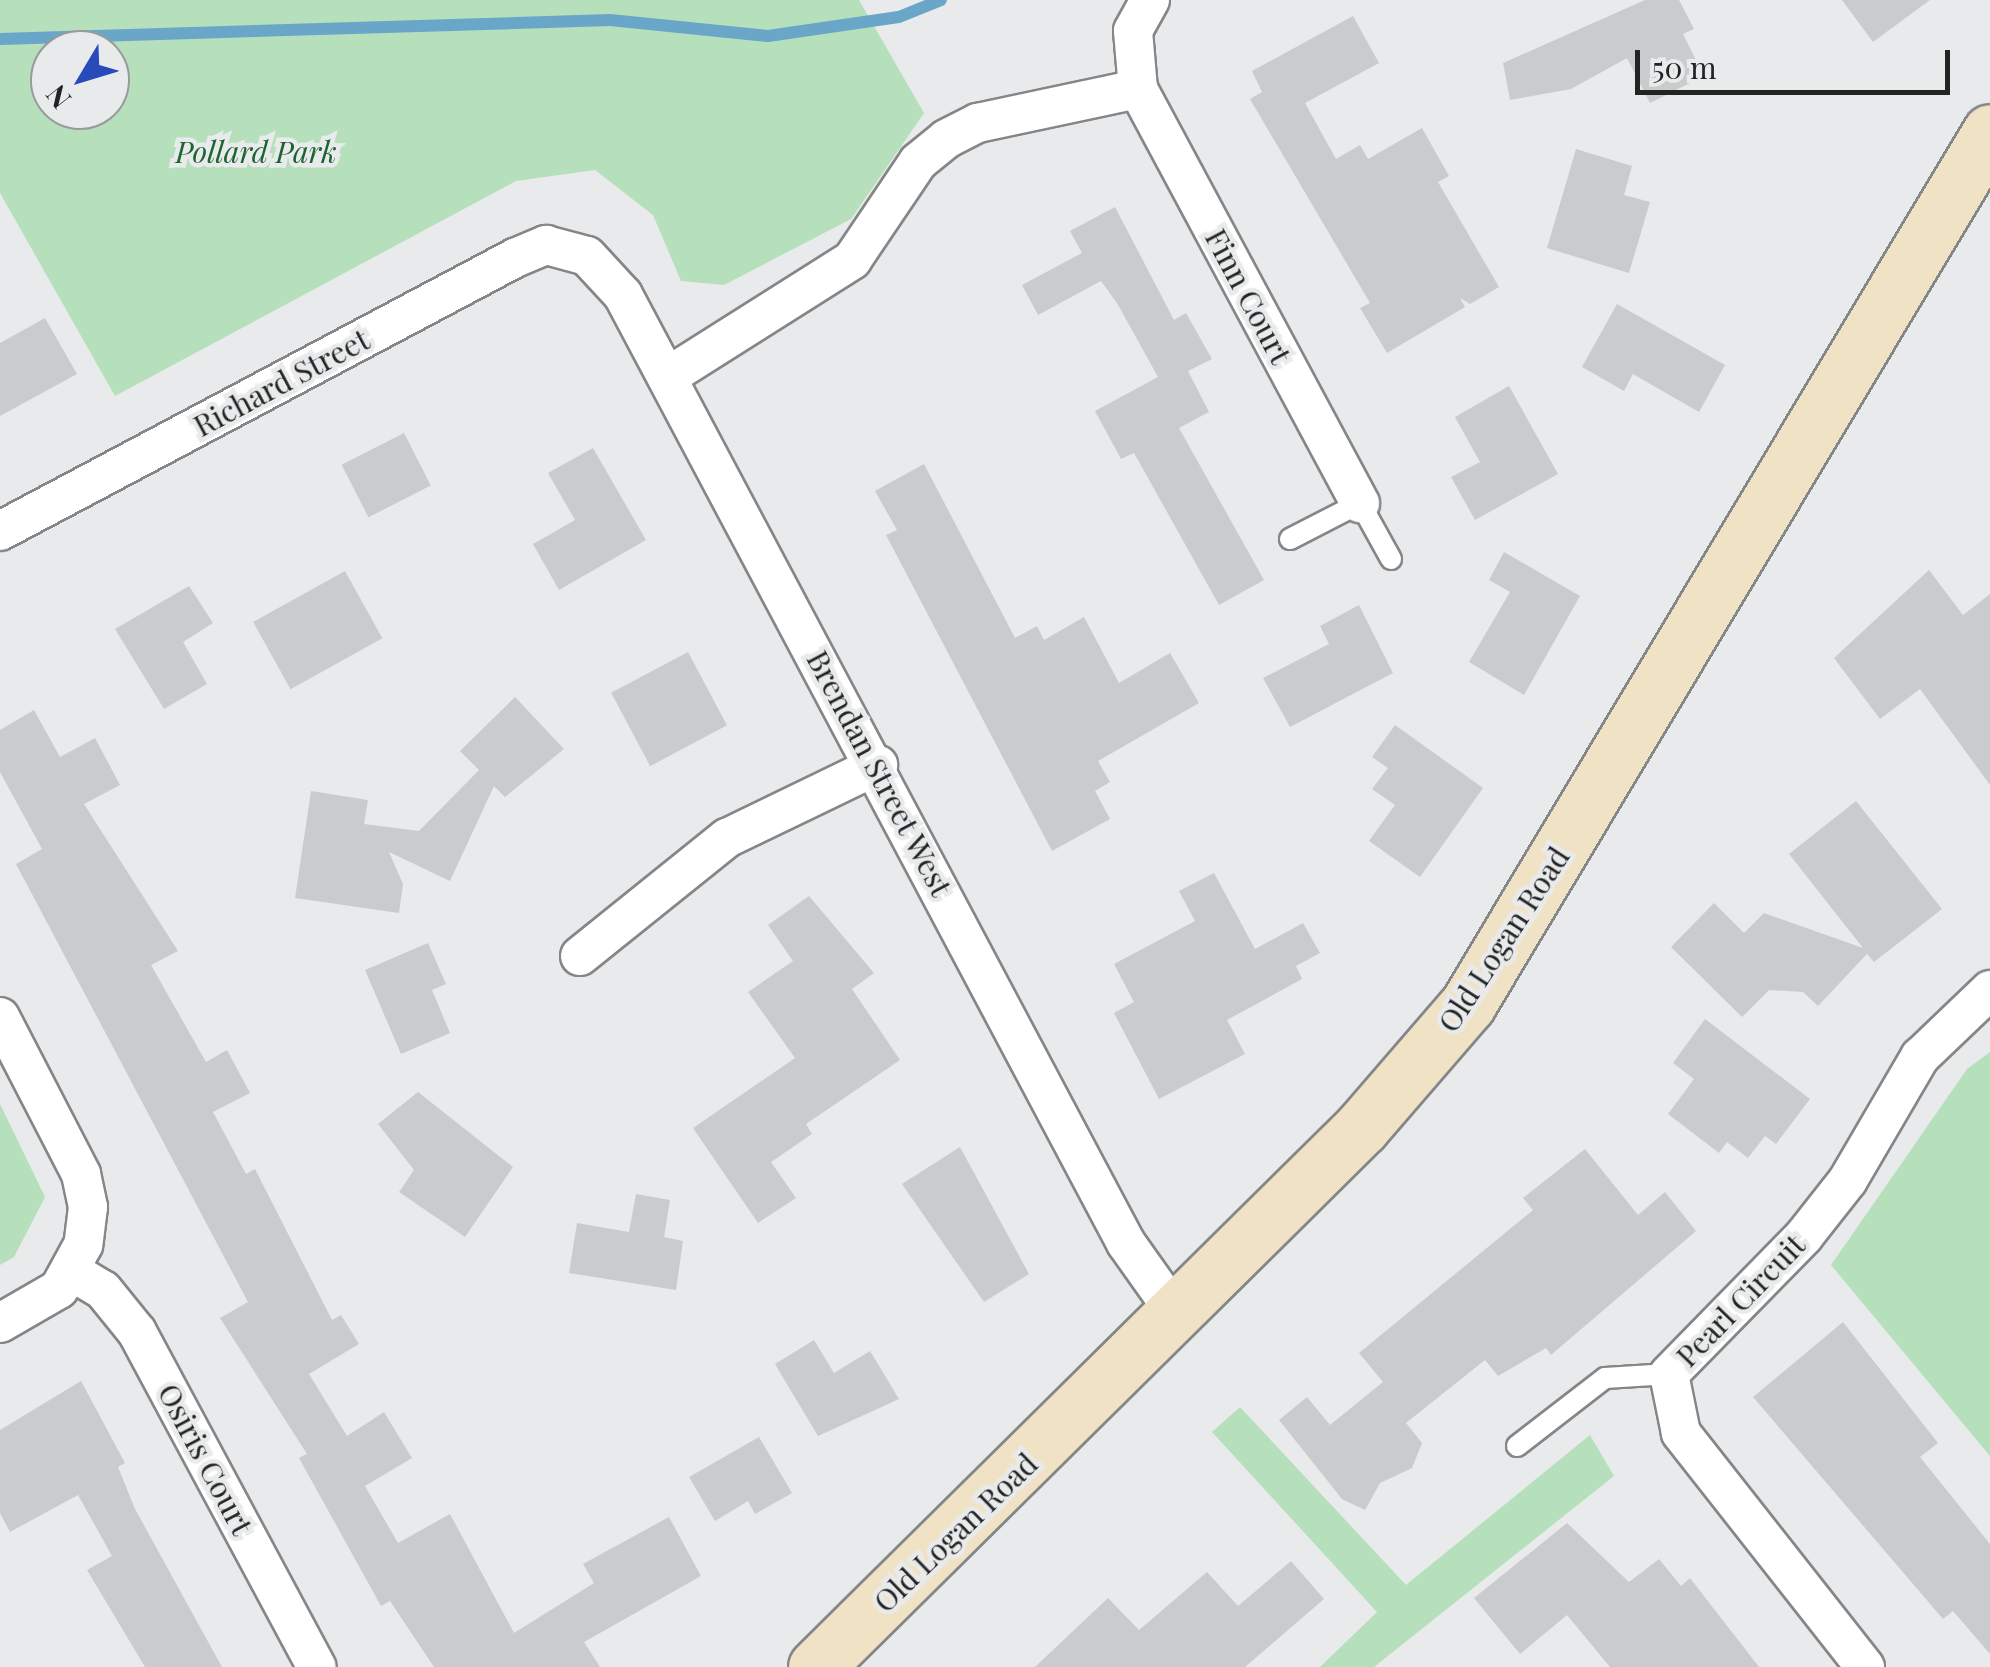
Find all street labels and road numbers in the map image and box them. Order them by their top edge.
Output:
street label: Finn Court [1198,222,1300,370]
street label: Richard Street [187,321,375,443]
street label: Brendan Street West [800,643,960,903]
street label: Old Logan Road [1430,840,1576,1038]
street label: Pearl Circuit [1668,1226,1812,1374]
street label: Osiris Court [151,1377,261,1541]
street label: Old Logan Road [866,1445,1044,1619]

